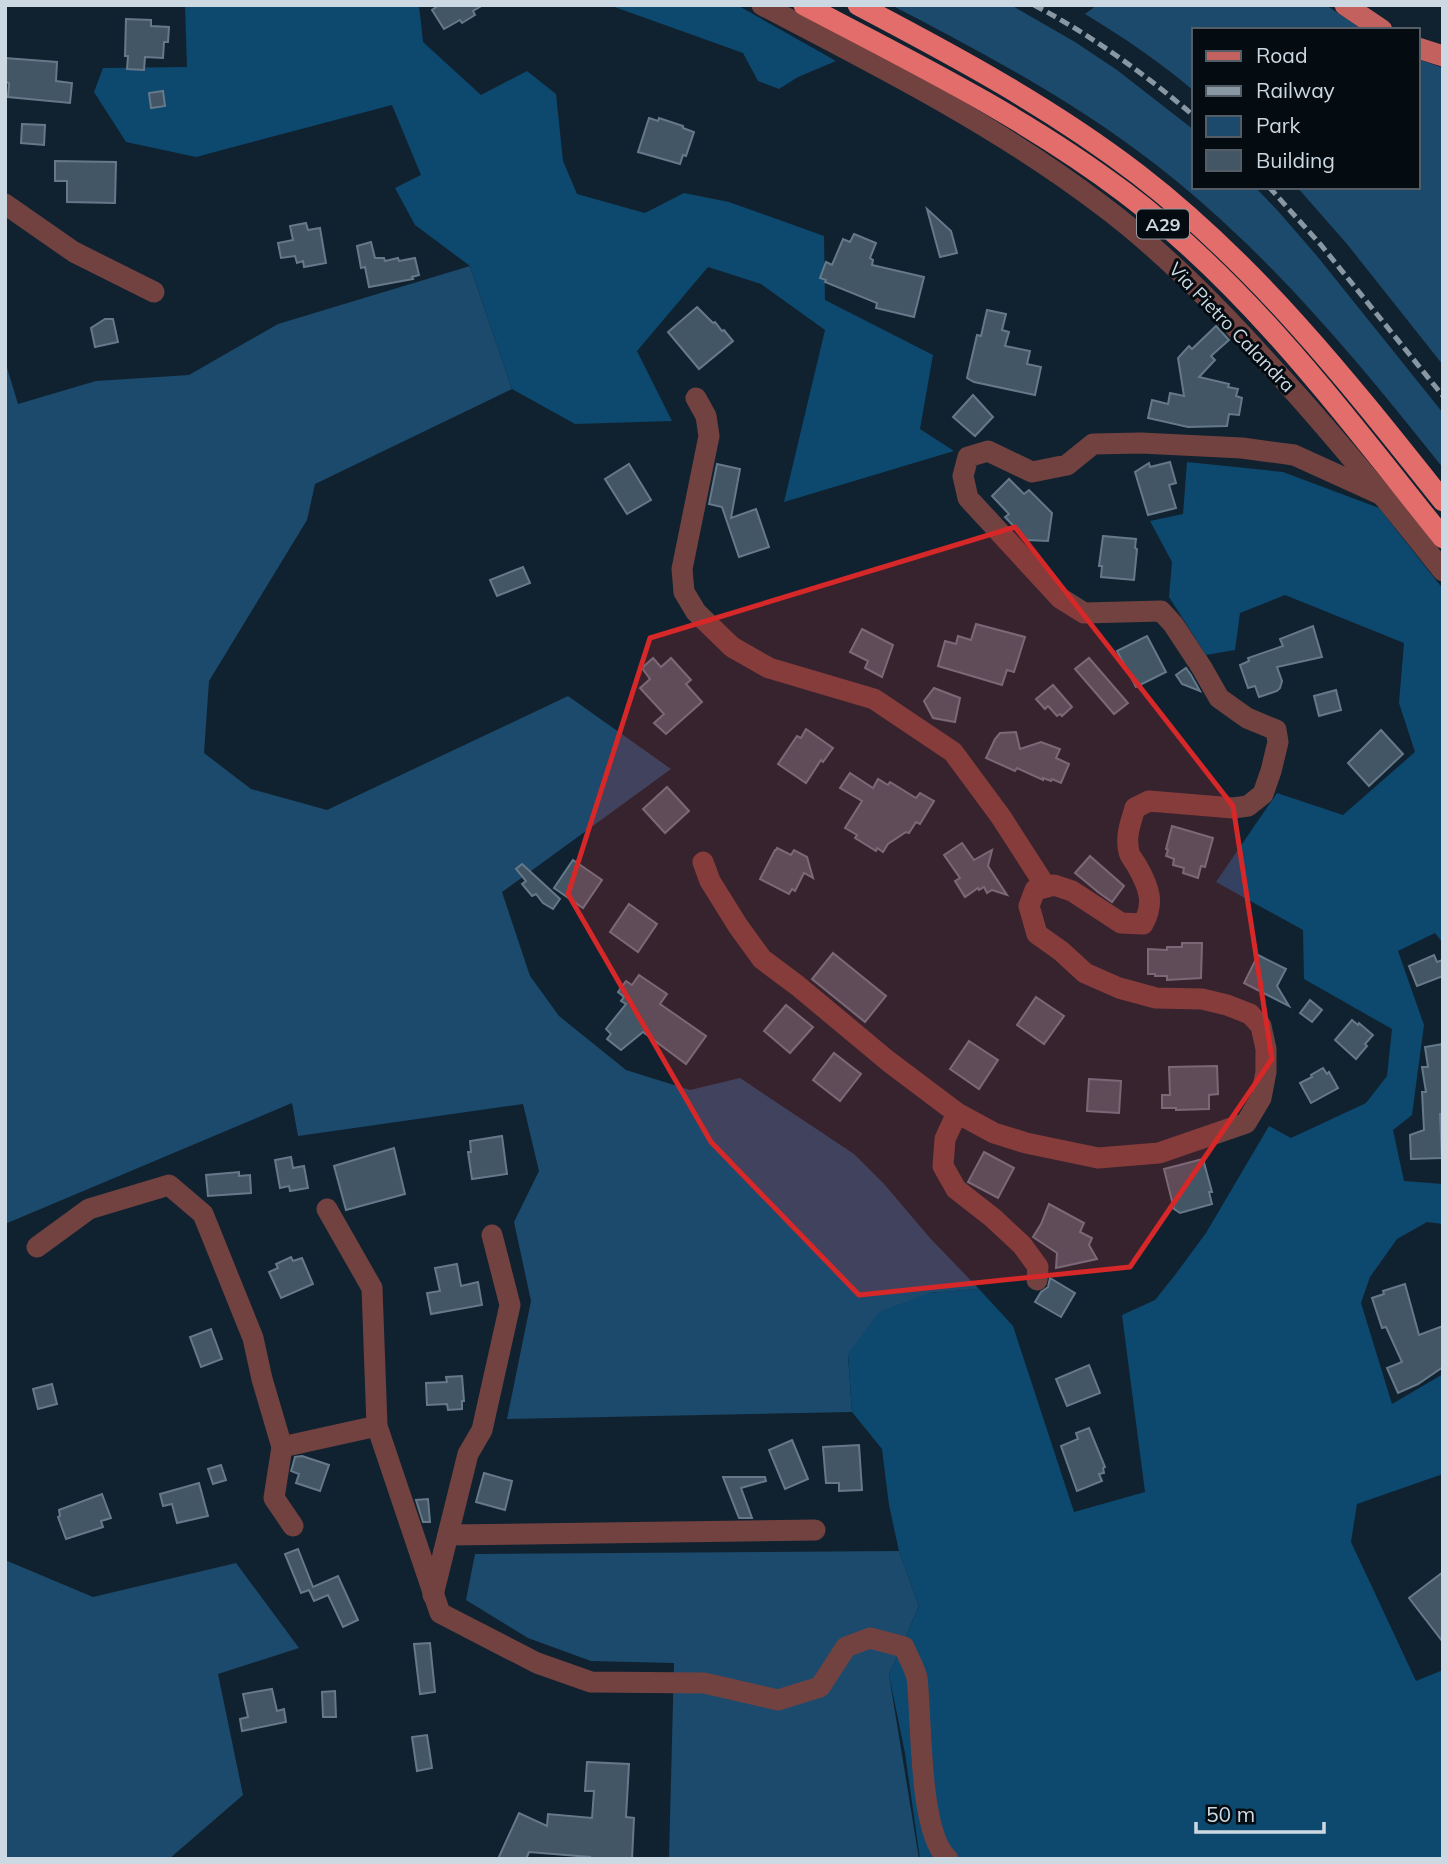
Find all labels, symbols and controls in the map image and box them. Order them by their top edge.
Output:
legend [1192,28,1420,189]
text: Road [1256,42,1307,68]
text: Railway [1256,77,1335,103]
text: Park [1256,112,1300,138]
text: Building [1256,147,1335,173]
road number: A29 [1137,210,1189,238]
street label: Via Pietro Calandra [1164,257,1300,397]
scale bar [1196,1790,1324,1834]
text: 50 m [1206,1801,1255,1827]

